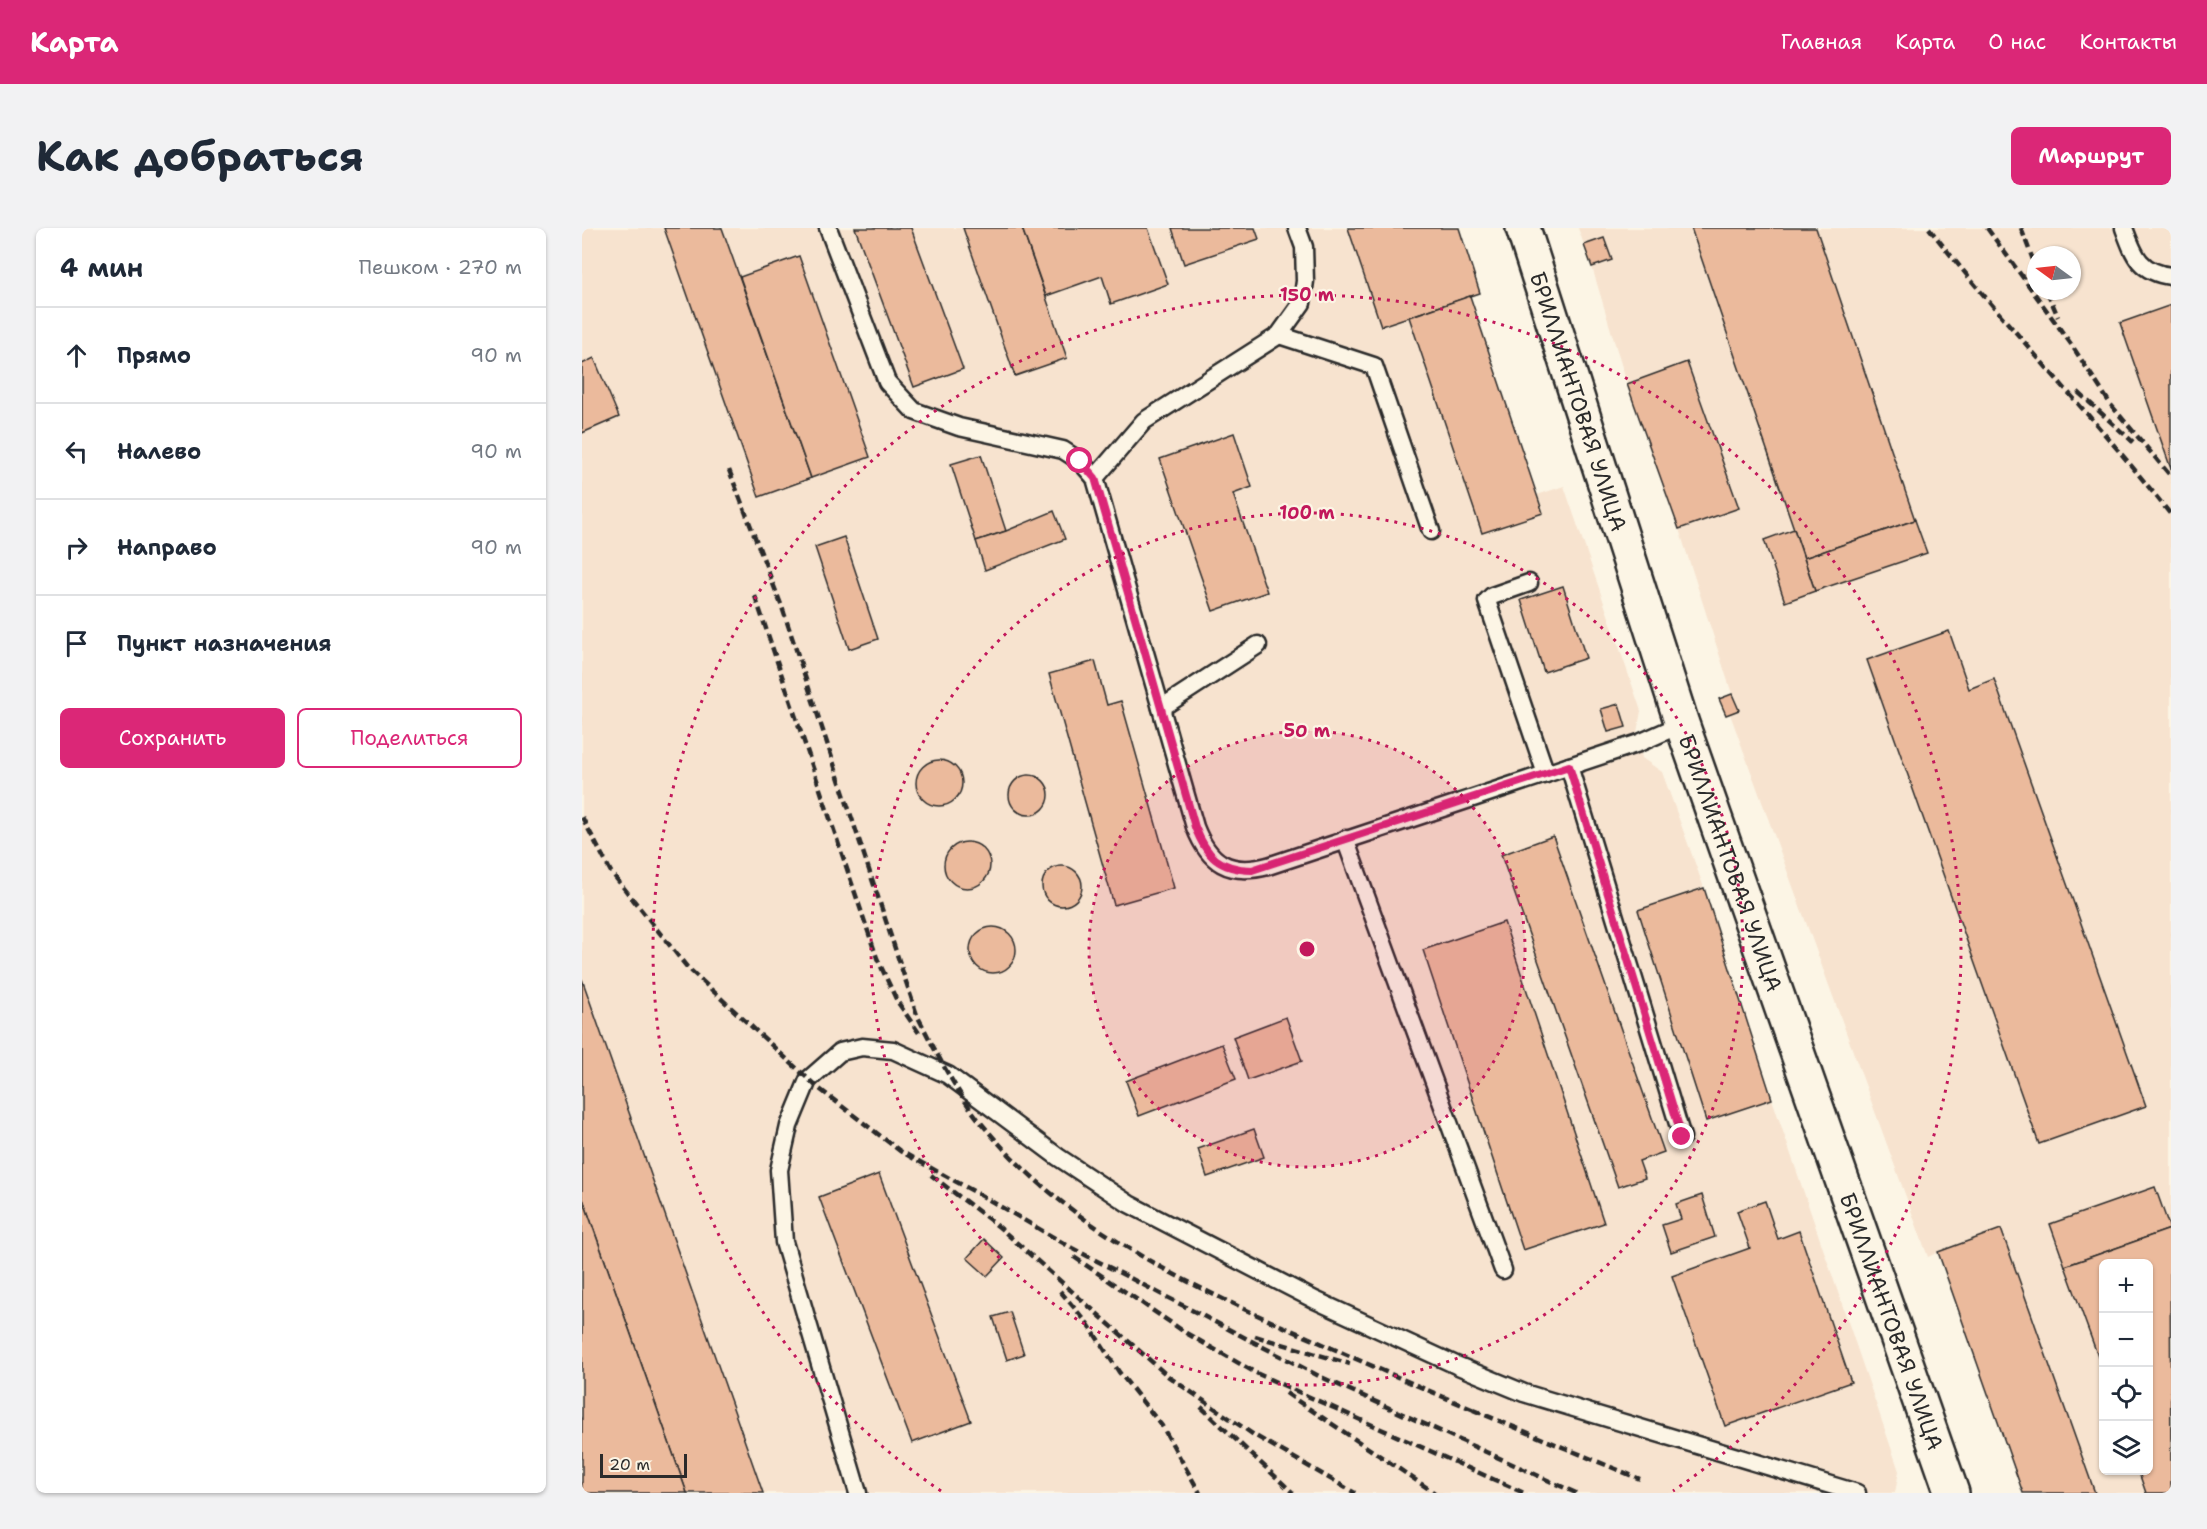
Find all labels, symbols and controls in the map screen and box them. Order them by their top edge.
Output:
text: Карта [30,23,119,61]
text: Главная [1781,28,1862,56]
text: Карта [1895,28,1955,56]
text: О нас [1988,28,2046,56]
text: Контакты [2079,28,2177,56]
button: Маршрут [2011,127,2171,185]
text: Как добраться [36,128,364,184]
north arrow [2027,246,2081,300]
text: 4 мин [60,250,143,285]
text: Пешком · 270 m [359,254,522,280]
street label: БРИЛЛИАНТОВАЯ УЛИЦА [1523,268,1633,535]
text: 150 m [1280,283,1335,307]
icon: ahead [60,339,93,372]
text: Прямо [117,341,191,370]
text: 90 m [470,342,522,368]
icon: left [60,435,93,468]
text: Налево [117,437,201,466]
text: 90 m [470,438,522,464]
route start [1066,447,1092,473]
text: 100 m [1279,501,1335,525]
icon: right [60,531,93,564]
text: Направо [117,533,217,562]
text: 90 m [470,534,522,560]
icon: arrive [60,627,93,660]
text: Пункт назначения [117,629,331,658]
button: Сохранить [60,708,285,768]
button: Поделиться [297,708,522,768]
text: 50 m [1284,719,1331,743]
street label: БРИЛЛИАНТОВАЯ УЛИЦА [1672,730,1789,996]
centre of rings [1297,939,1317,959]
route end [1668,1123,1694,1149]
street label: БРИЛЛИАНТОВАЯ УЛИЦА [1833,1189,1950,1454]
map controls [2099,1259,2153,1475]
button: + [2099,1259,2153,1313]
button: − [2099,1313,2153,1367]
button: locate [2099,1367,2153,1421]
button: layers [2099,1421,2153,1475]
scale bar [600,1451,687,1478]
text: 20 m [609,1454,650,1475]

